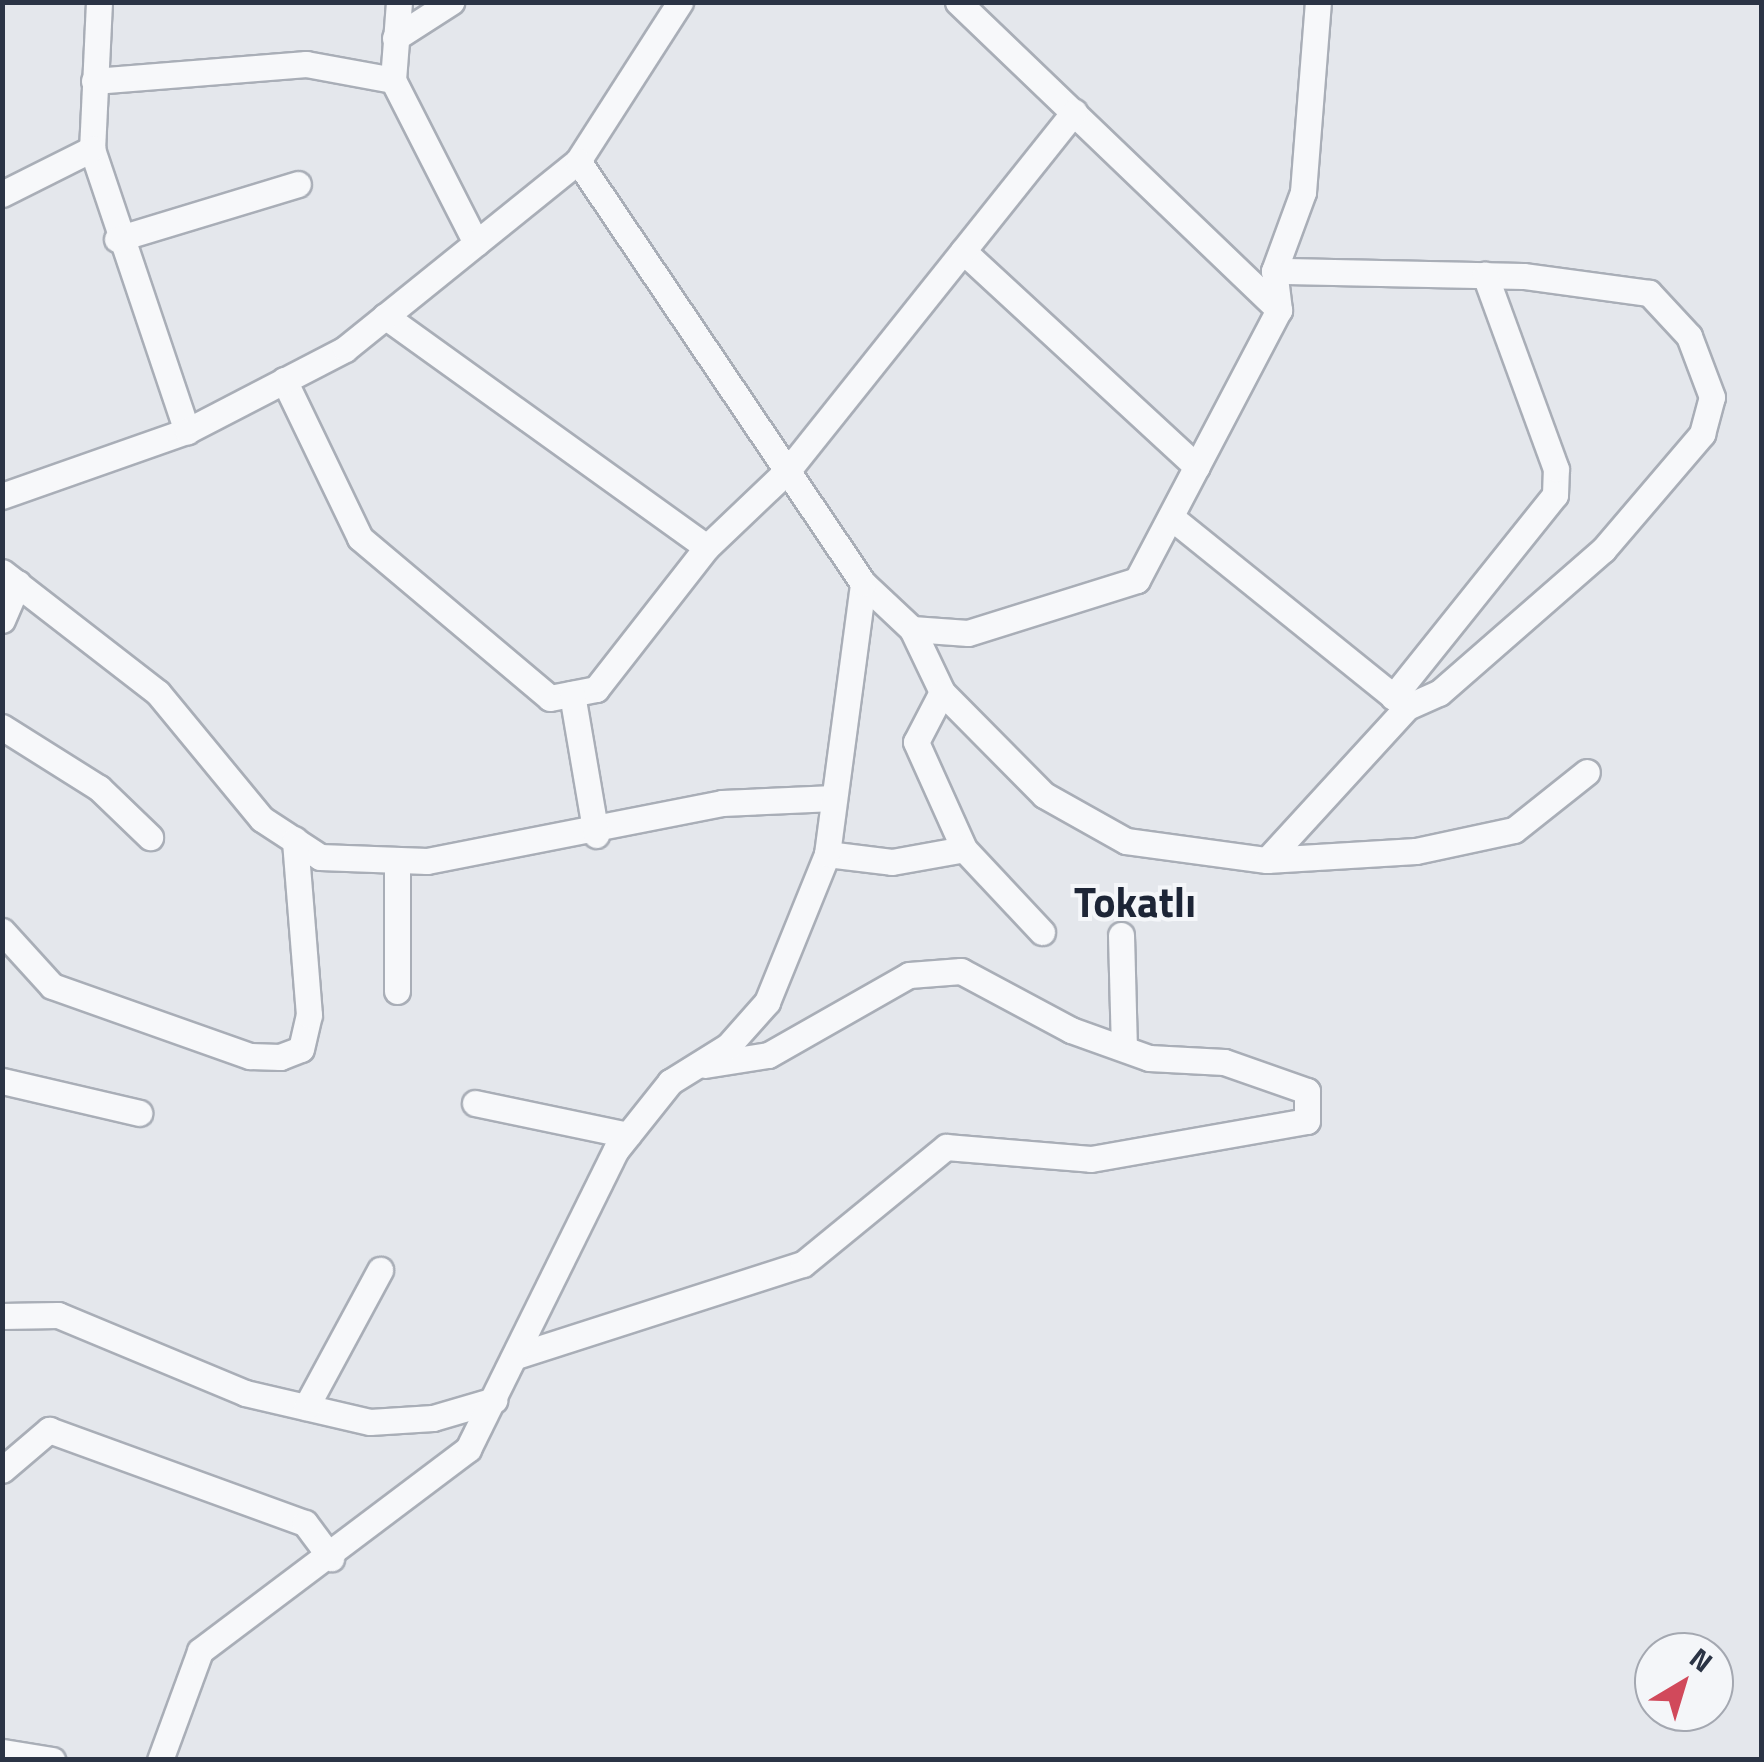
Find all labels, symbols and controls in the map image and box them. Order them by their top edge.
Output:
district label: Tokatlı [1074,876,1196,926]
north arrow [1634,1632,1734,1732]
text: N [1681,1637,1722,1682]

